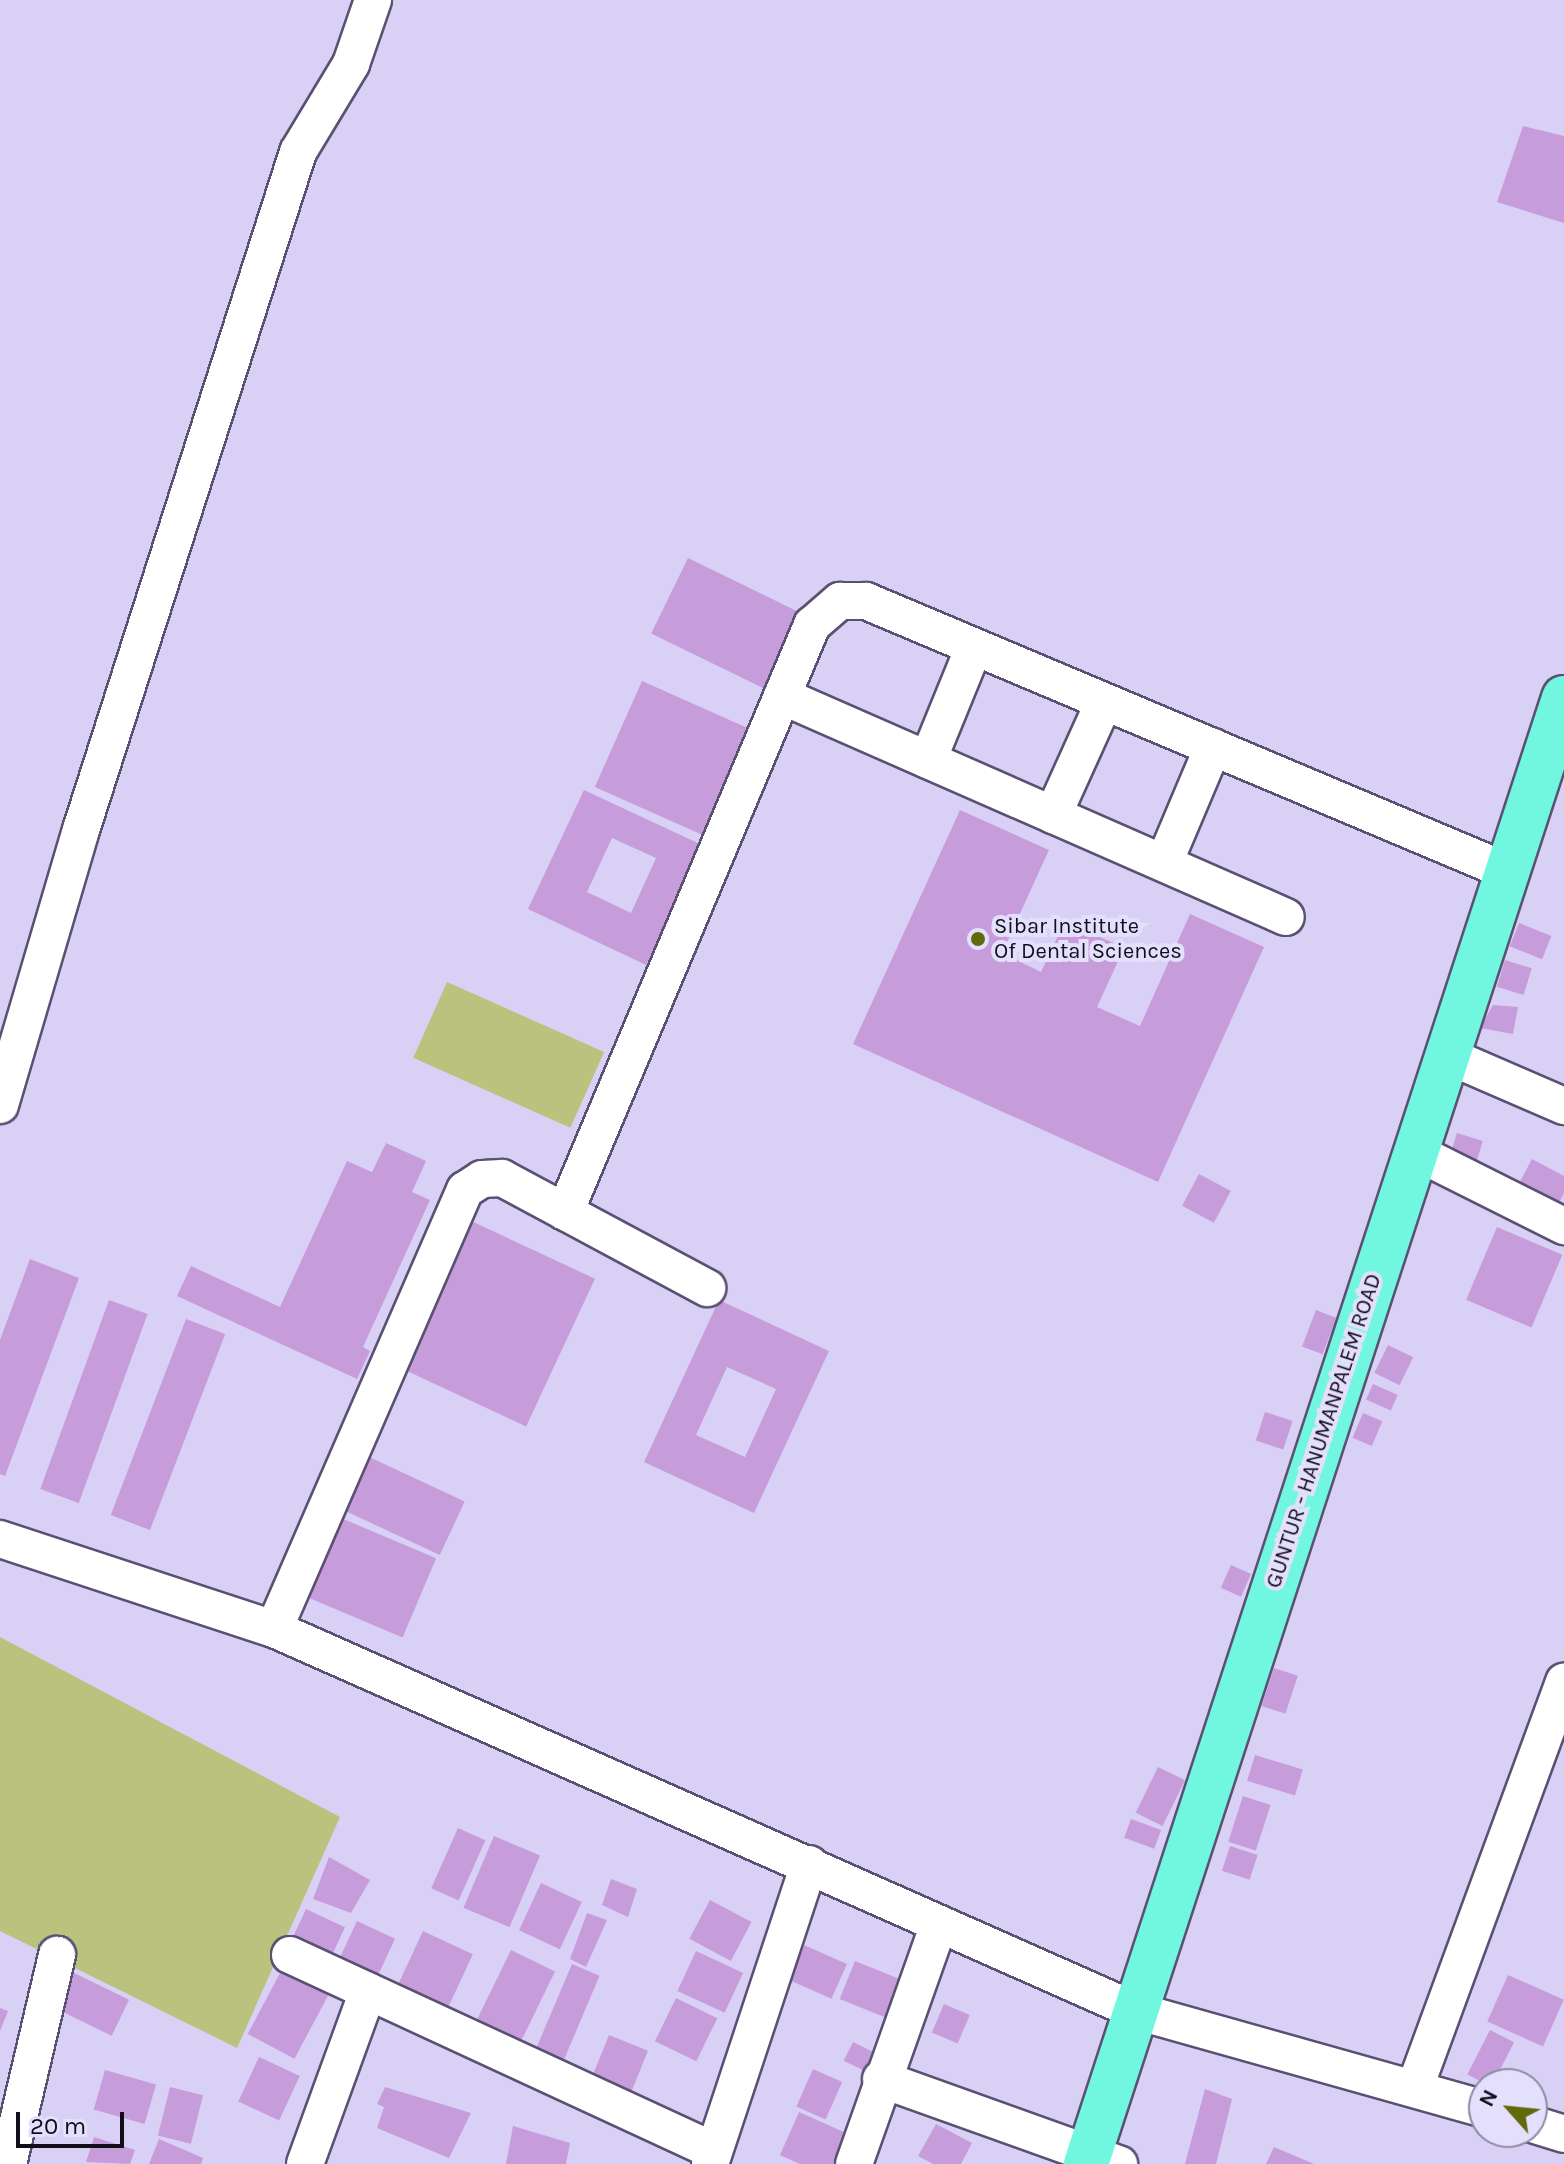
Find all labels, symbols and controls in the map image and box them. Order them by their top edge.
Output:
place label: Sibar Institute Of Dental Sciences [994,913,1182,964]
marker: Sibar Institute Of Dental Sciences [969,930,987,948]
street label: GUNTUR - HANUMANPALEM ROAD [1261,1271,1387,1591]
north arrow [1468,2068,1548,2148]
text: N [1473,2085,1504,2111]
scale bar [20,2096,128,2146]
text: 20 m [30,2112,86,2140]

